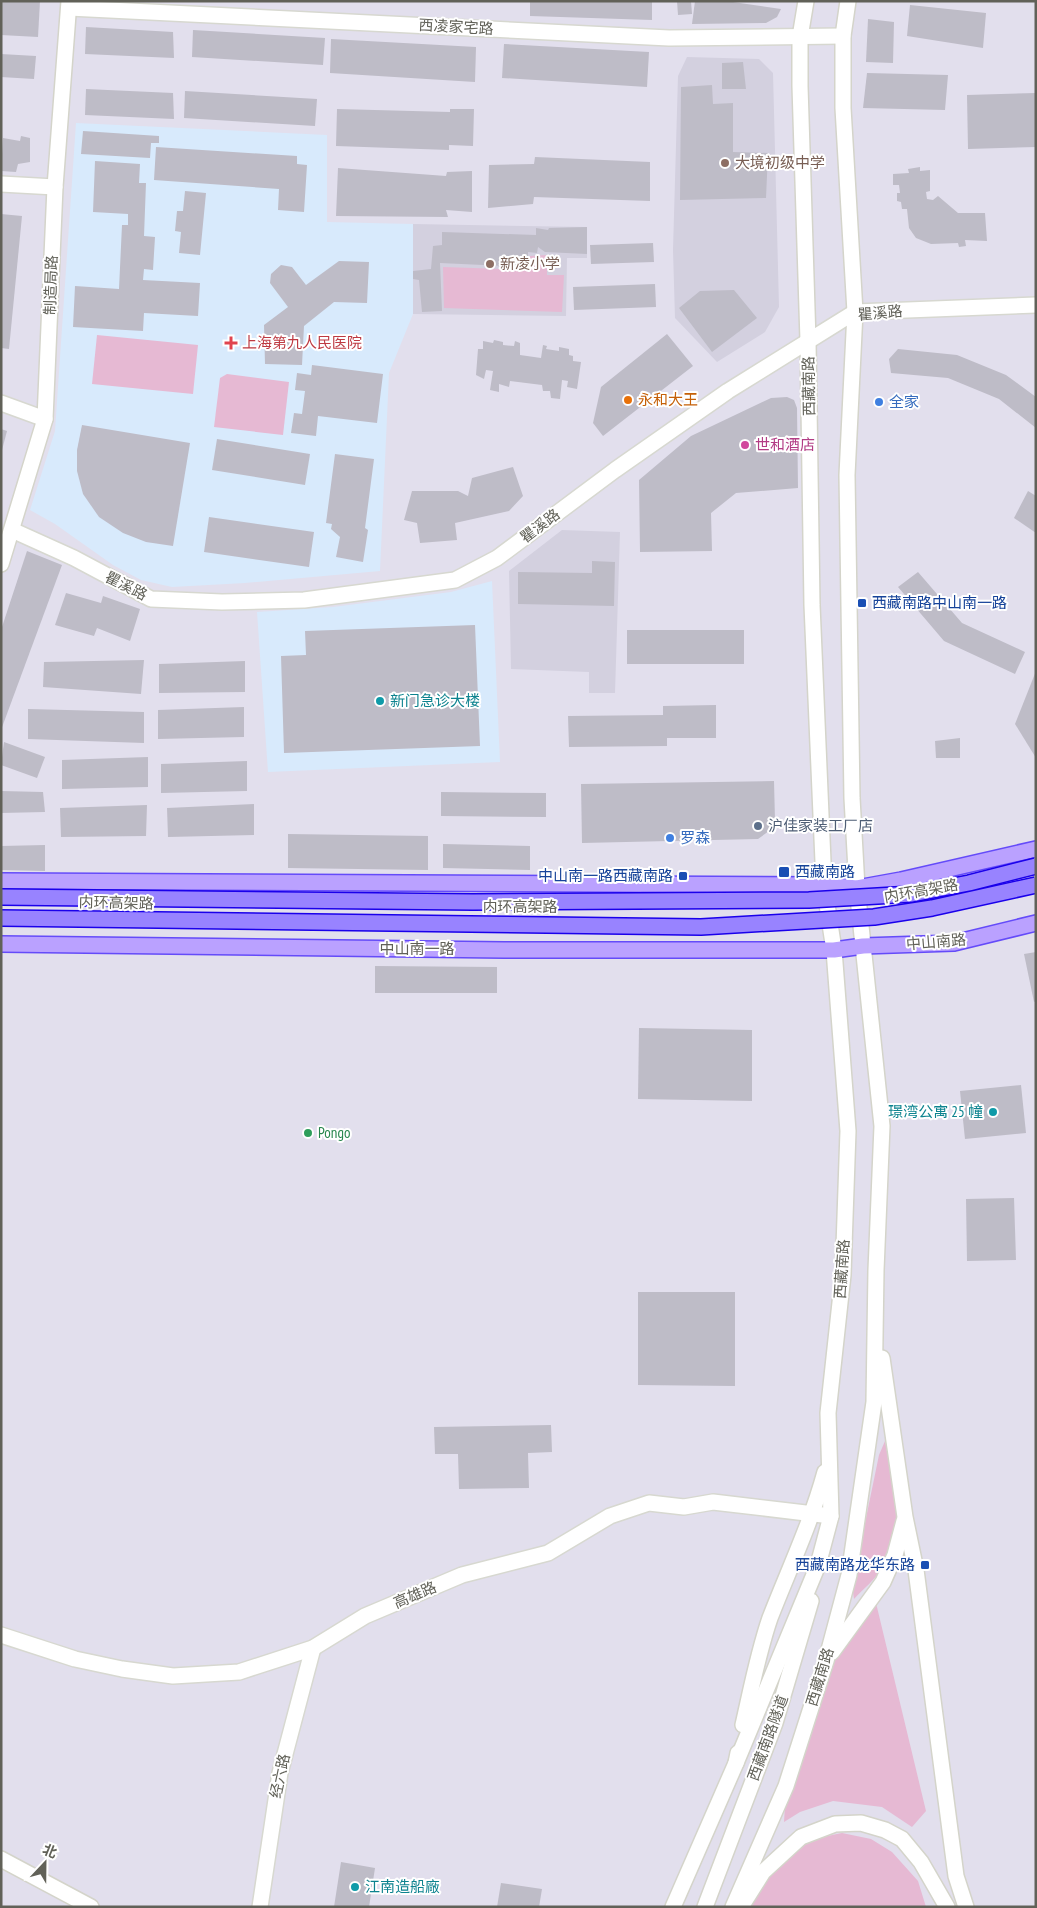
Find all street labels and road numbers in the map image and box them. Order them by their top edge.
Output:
street label: 西凌家宅路 [418,15,494,38]
street label: 制造局路 [40,255,61,315]
street label: 瞿溪路 [857,301,903,324]
street label: 西藏南路 [798,356,819,416]
street label: 瞿溪路 [516,504,563,547]
street label: 瞿溪路 [102,567,151,604]
street label: 内环高架路 [882,875,960,906]
street label: 内环高架路 [78,892,154,913]
street label: 内环高架路 [482,897,558,916]
street label: 中山南路 [905,929,967,954]
street label: 中山南一路 [379,939,455,958]
street label: 西藏南路 [830,1238,853,1300]
street label: 高雄路 [390,1577,439,1612]
street label: 西藏南路 [802,1645,837,1708]
street label: 西藏南路隧道 [743,1692,792,1783]
street label: 经六路 [266,1752,293,1800]

